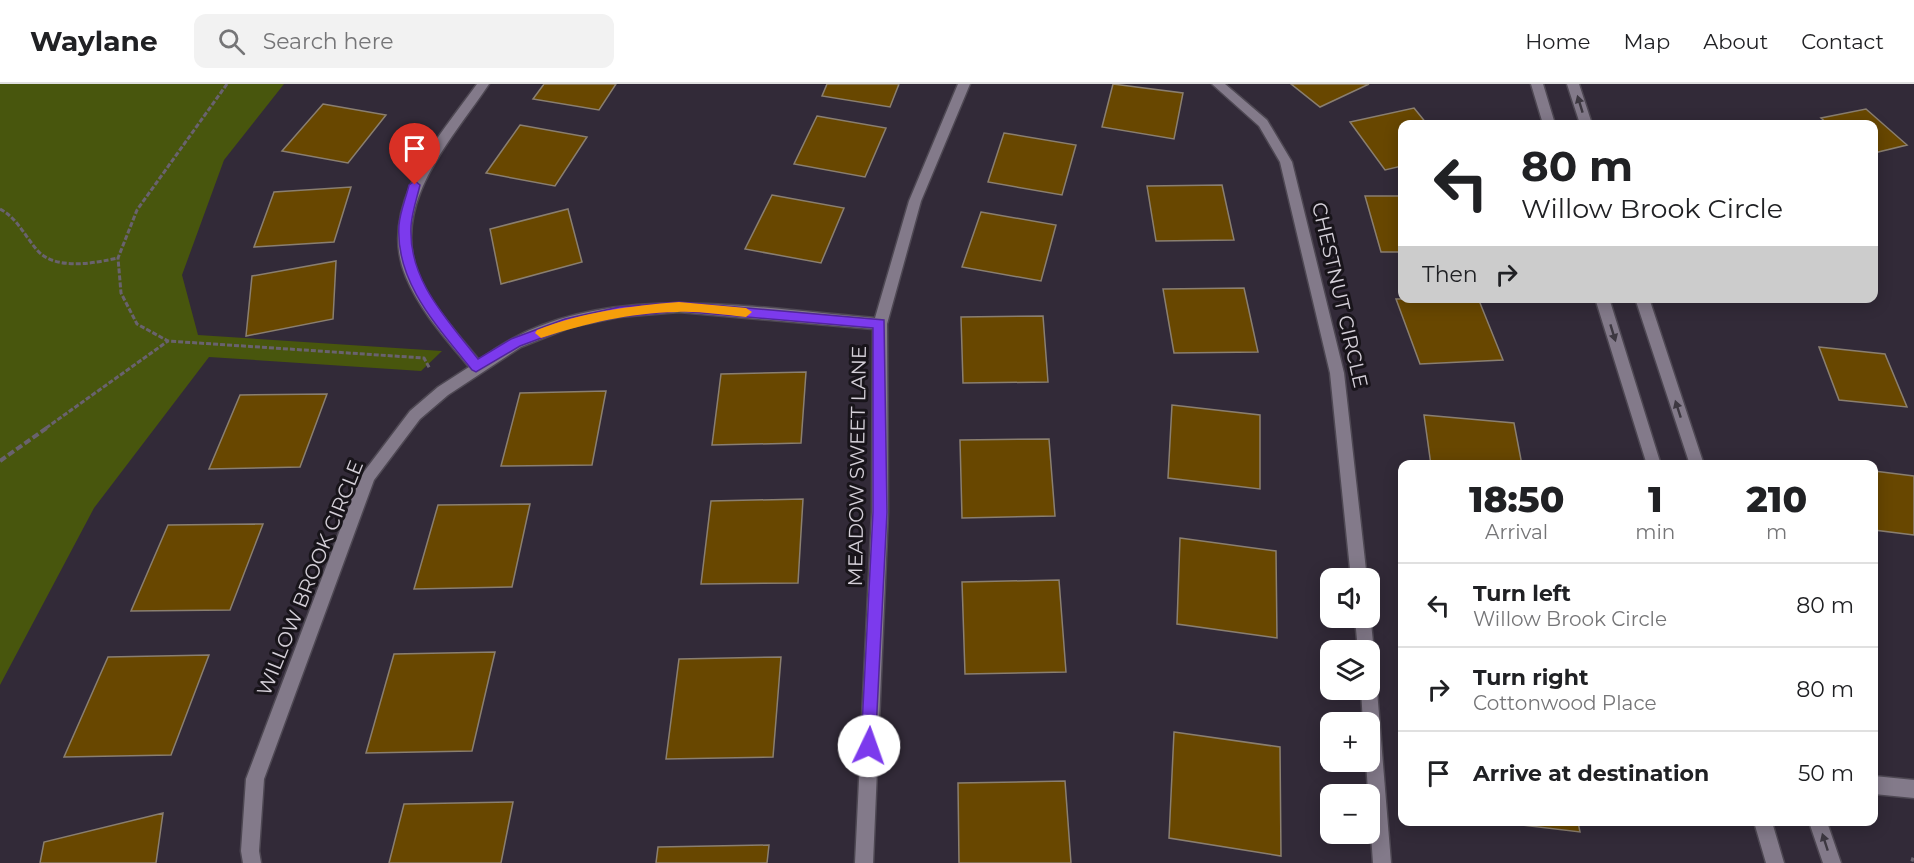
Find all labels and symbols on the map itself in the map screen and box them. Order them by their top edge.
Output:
one-way arrow [1575,95,1584,113]
pin [389,123,440,185]
street label: CHESTNUT CIRCLE [1307,200,1373,390]
one-way arrow [1609,324,1618,342]
street label: MEADOW SWEET LANE [843,345,871,587]
one-way arrow [1673,400,1683,418]
street label: WILLOW BROOK CIRCLE [252,457,368,699]
position arrow [837,714,901,778]
one-way arrow [1820,833,1829,851]

